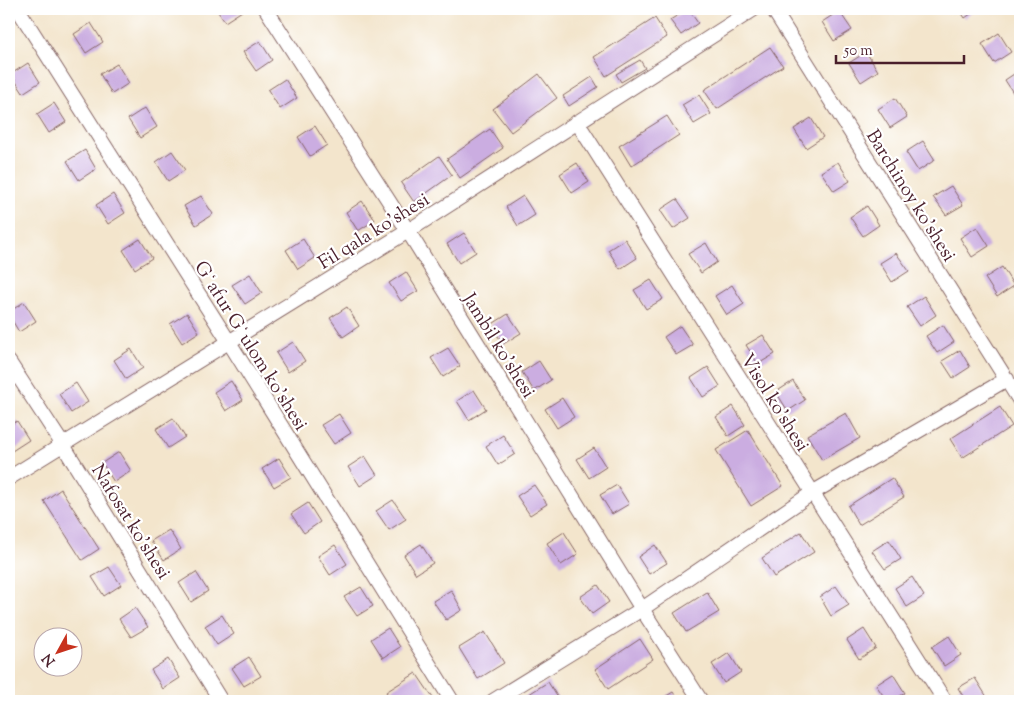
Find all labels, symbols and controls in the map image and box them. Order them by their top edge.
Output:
scale bar [836,32,964,64]
text: 50 m [843,41,873,62]
street label: Barchinoy ko'shesi [858,125,961,268]
street label: Fil qala ko'shesi [313,187,435,277]
street label: Gʻafur Gʻulom ko'shesi [187,256,313,437]
street label: Jambil ko'shesi [454,288,541,404]
street label: Visol ko'shesi [733,349,815,458]
street label: Nafosat ko'shesi [84,459,176,585]
north arrow [32,628,82,678]
text: N [38,648,61,670]

